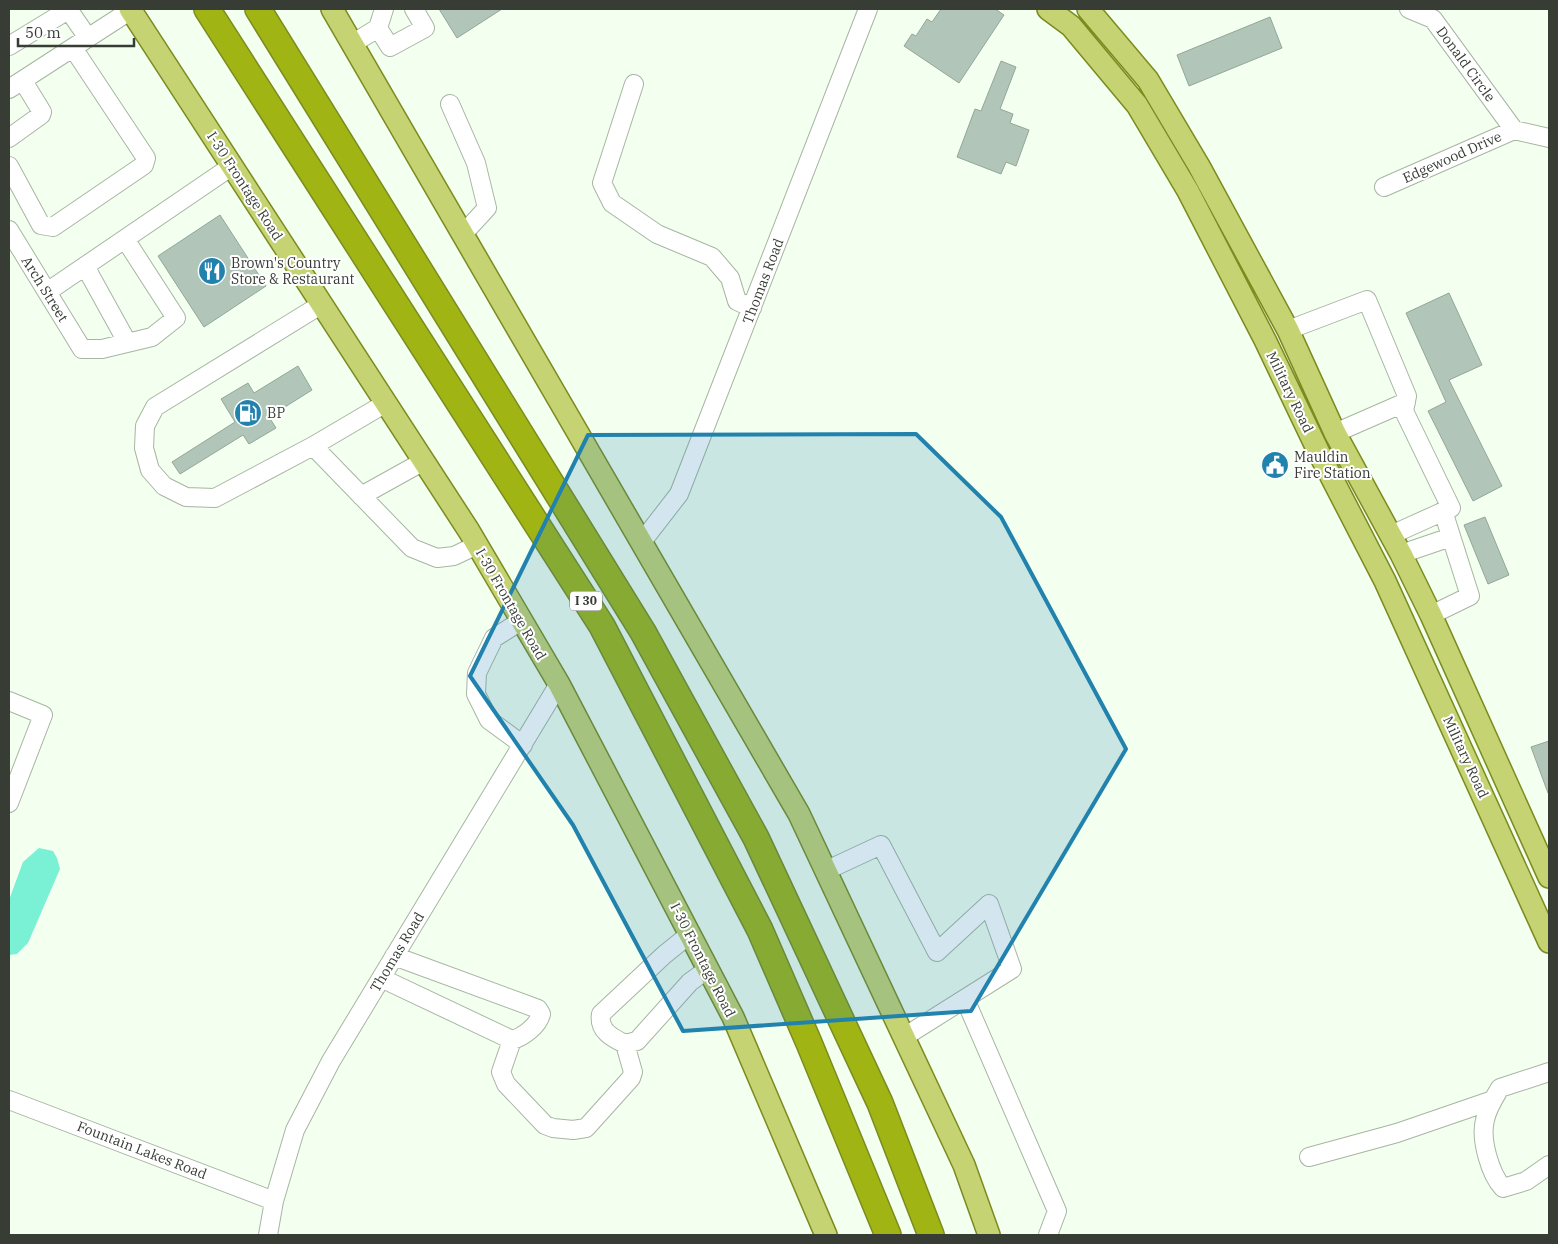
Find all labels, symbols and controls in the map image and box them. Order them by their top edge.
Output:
scale bar [18,15,134,47]
text: 50 m [25,23,61,42]
street label: Donald Circle [1433,23,1499,105]
street label: Edgewood Drive [1400,127,1504,187]
street label: I-30 Frontage Road [203,128,287,244]
street label: Thomas Road [738,235,788,326]
street label: Arch Street [18,253,72,325]
place label: Brown's Country Store & Restaurant [231,254,355,288]
restaurant icon: Brown's Country Store & Restaurant [197,256,227,286]
street label: Military Road [1262,348,1318,436]
fuel station icon: BP [233,398,263,428]
place label: BP [267,404,285,422]
place label: Mauldin Fire Station [1294,448,1371,482]
public building icon: Mauldin Fire Station [1260,450,1290,480]
street label: I-30 Frontage Road [472,545,551,663]
road number: I 30 [570,592,602,610]
street label: Military Road [1439,713,1493,801]
street label: I-30 Frontage Road [666,900,740,1021]
street label: Thomas Road [366,908,428,995]
street label: Fountain Lakes Road [74,1117,210,1183]

